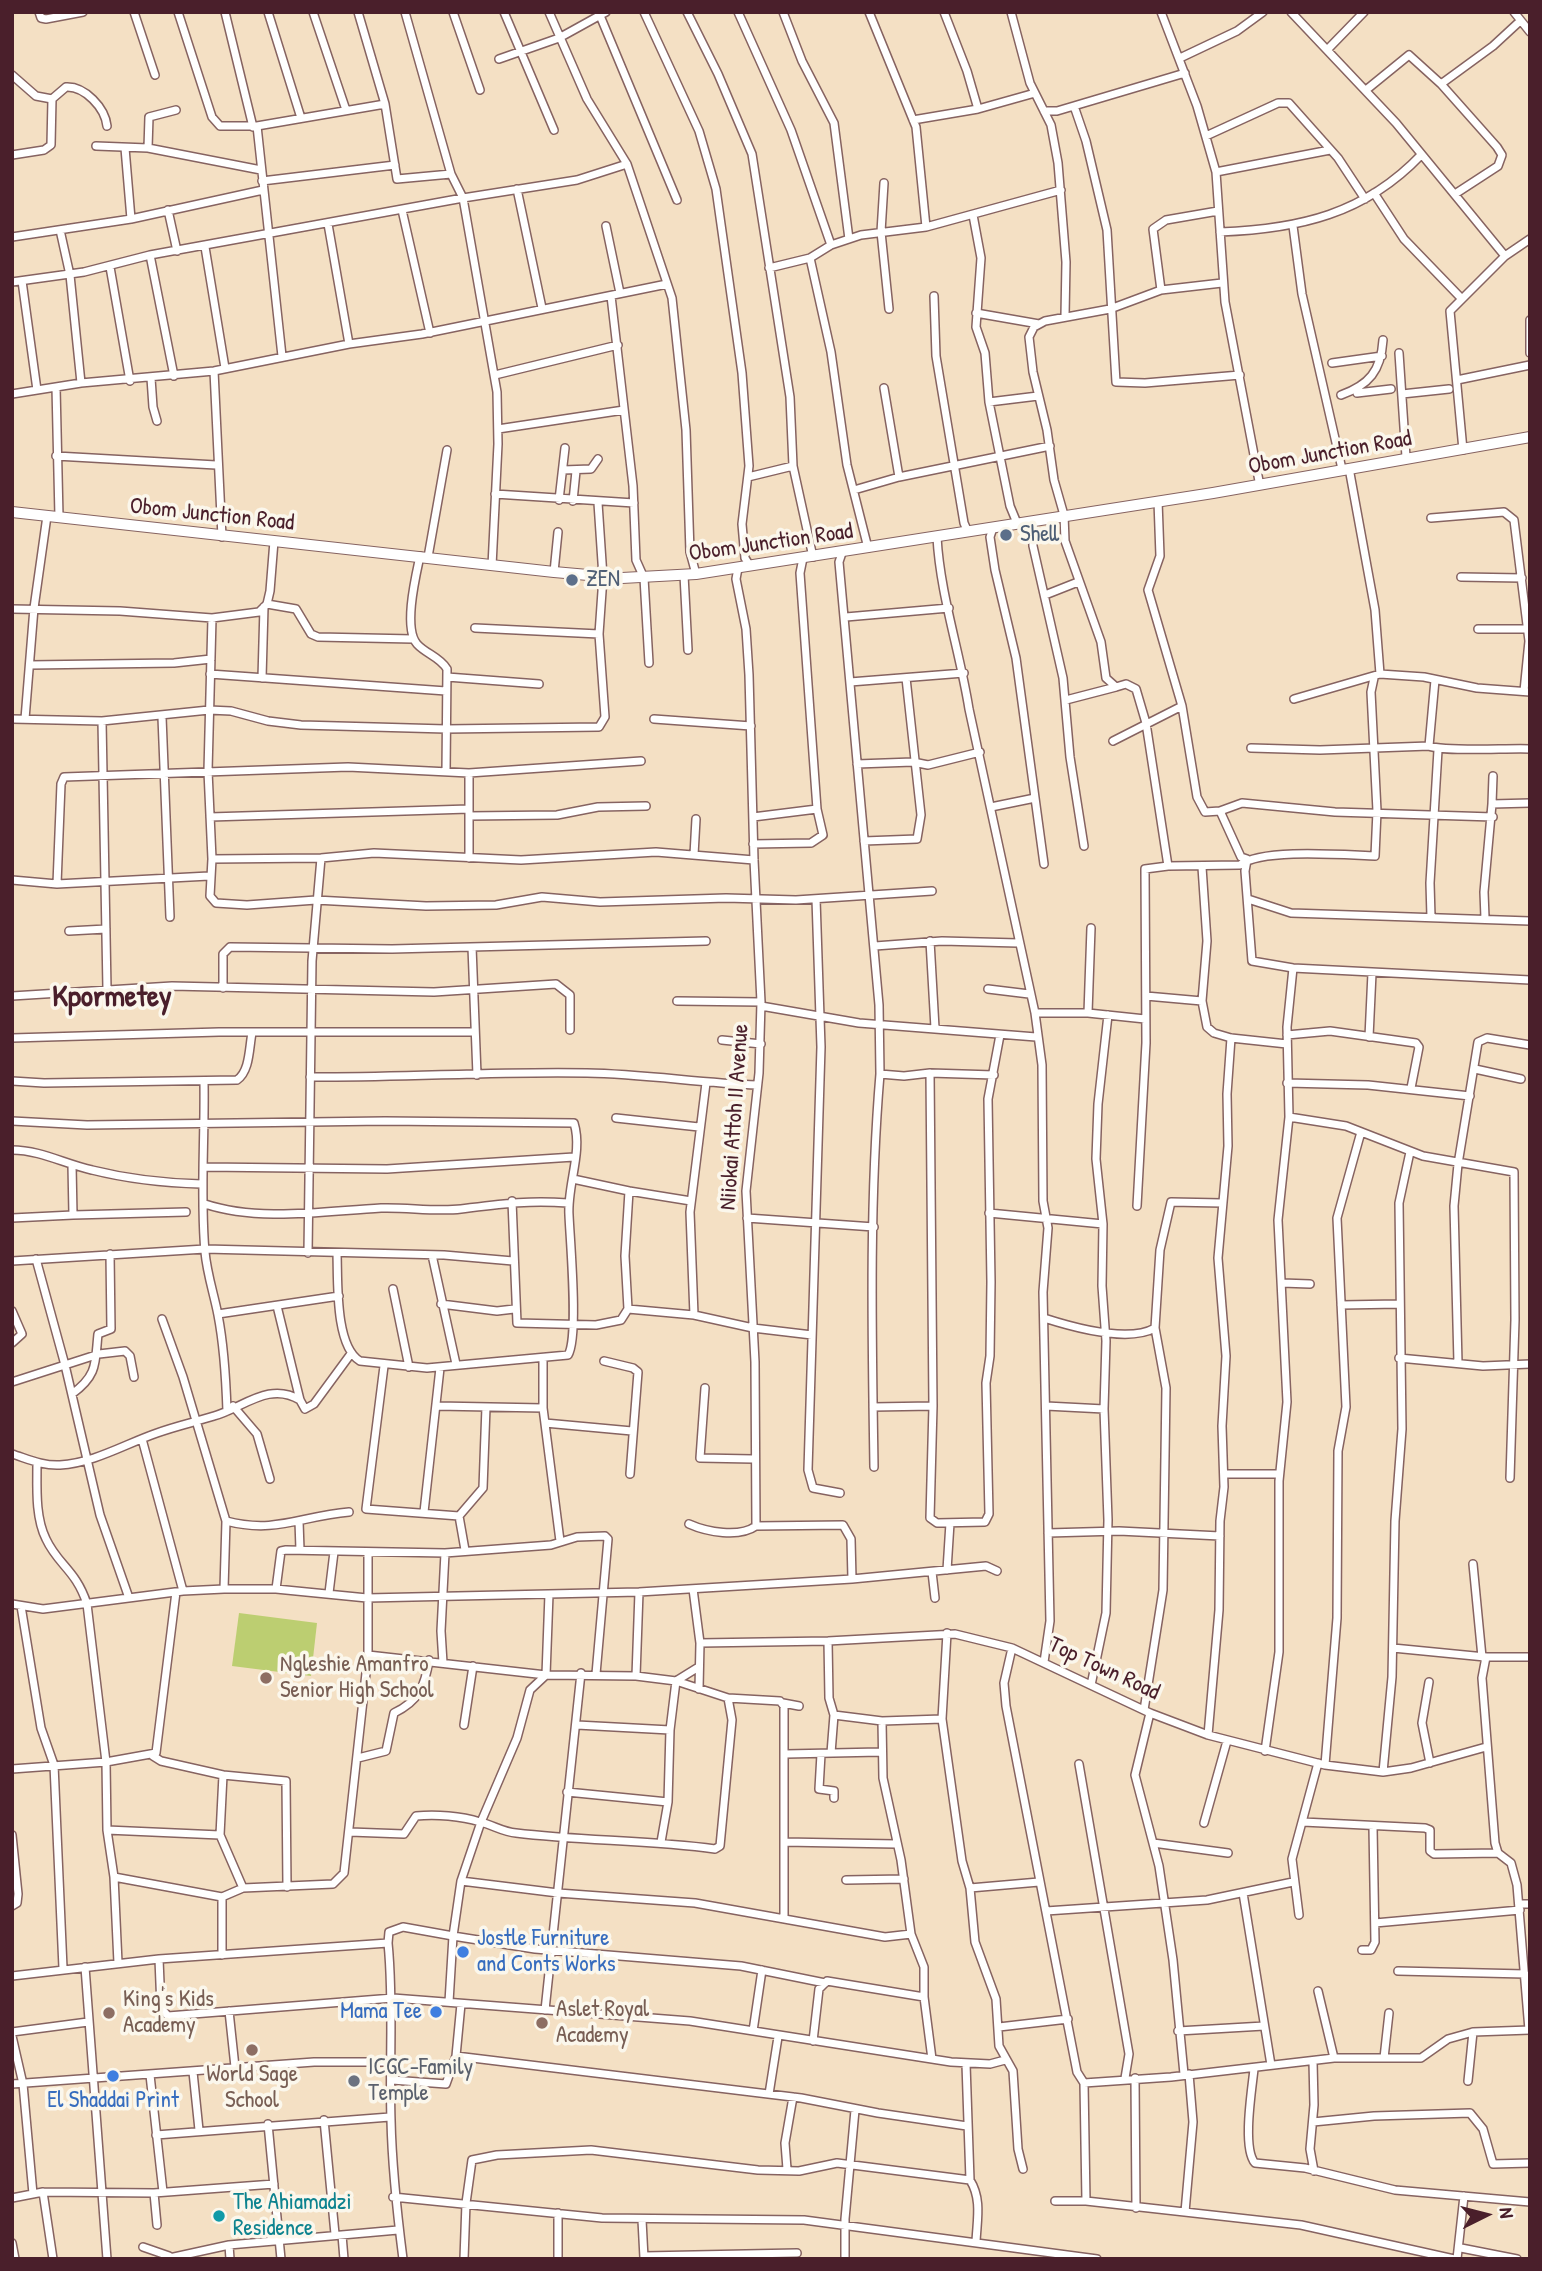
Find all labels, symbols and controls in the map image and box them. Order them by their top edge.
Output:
street label: Obom Junction Road [1246,425,1414,481]
street label: Obom Junction Road [128,493,296,537]
street label: Obom Junction Road [687,518,855,568]
place label: Shell [1020,521,1059,549]
marker: Shell [998,527,1014,543]
place label: ZEN [586,566,620,594]
marker: ZEN [564,572,580,588]
district label: Kpormetey [52,980,172,1016]
street label: Niiokai Attoh II Avenue [715,1023,755,1211]
street label: Top Town Road [1044,1631,1164,1707]
place label: Ngleshie Amanfro Senior High School [280,1651,434,1705]
marker: Ngleshie Amanfro Senior High School [258,1670,274,1686]
place label: Jostle Furniture and Conts Works [477,1925,616,1979]
marker: Jostle Furniture and Conts Works [455,1944,471,1960]
place label: King's Kids Academy [123,1986,214,2040]
place label: Aslet Royal Academy [556,1996,649,2050]
place label: Mama Tee [340,1998,422,2026]
marker: Mama Tee [428,2004,444,2020]
marker: King's Kids Academy [101,2005,117,2021]
marker: Aslet Royal Academy [534,2015,550,2031]
marker: World Sage School [244,2042,260,2058]
place label: ICGC-Family Temple [368,2054,473,2108]
place label: World Sage School [206,2061,298,2115]
marker: El Shaddai Print [105,2068,121,2084]
marker: ICGC-Family Temple [346,2073,362,2089]
place label: El Shaddai Print [47,2087,179,2115]
north arrow [1451,2180,1521,2250]
place label: The Ahiamadzi Residence [233,2189,352,2243]
text: N [1493,2206,1520,2219]
marker: The Ahiamadzi Residence [211,2208,227,2224]

